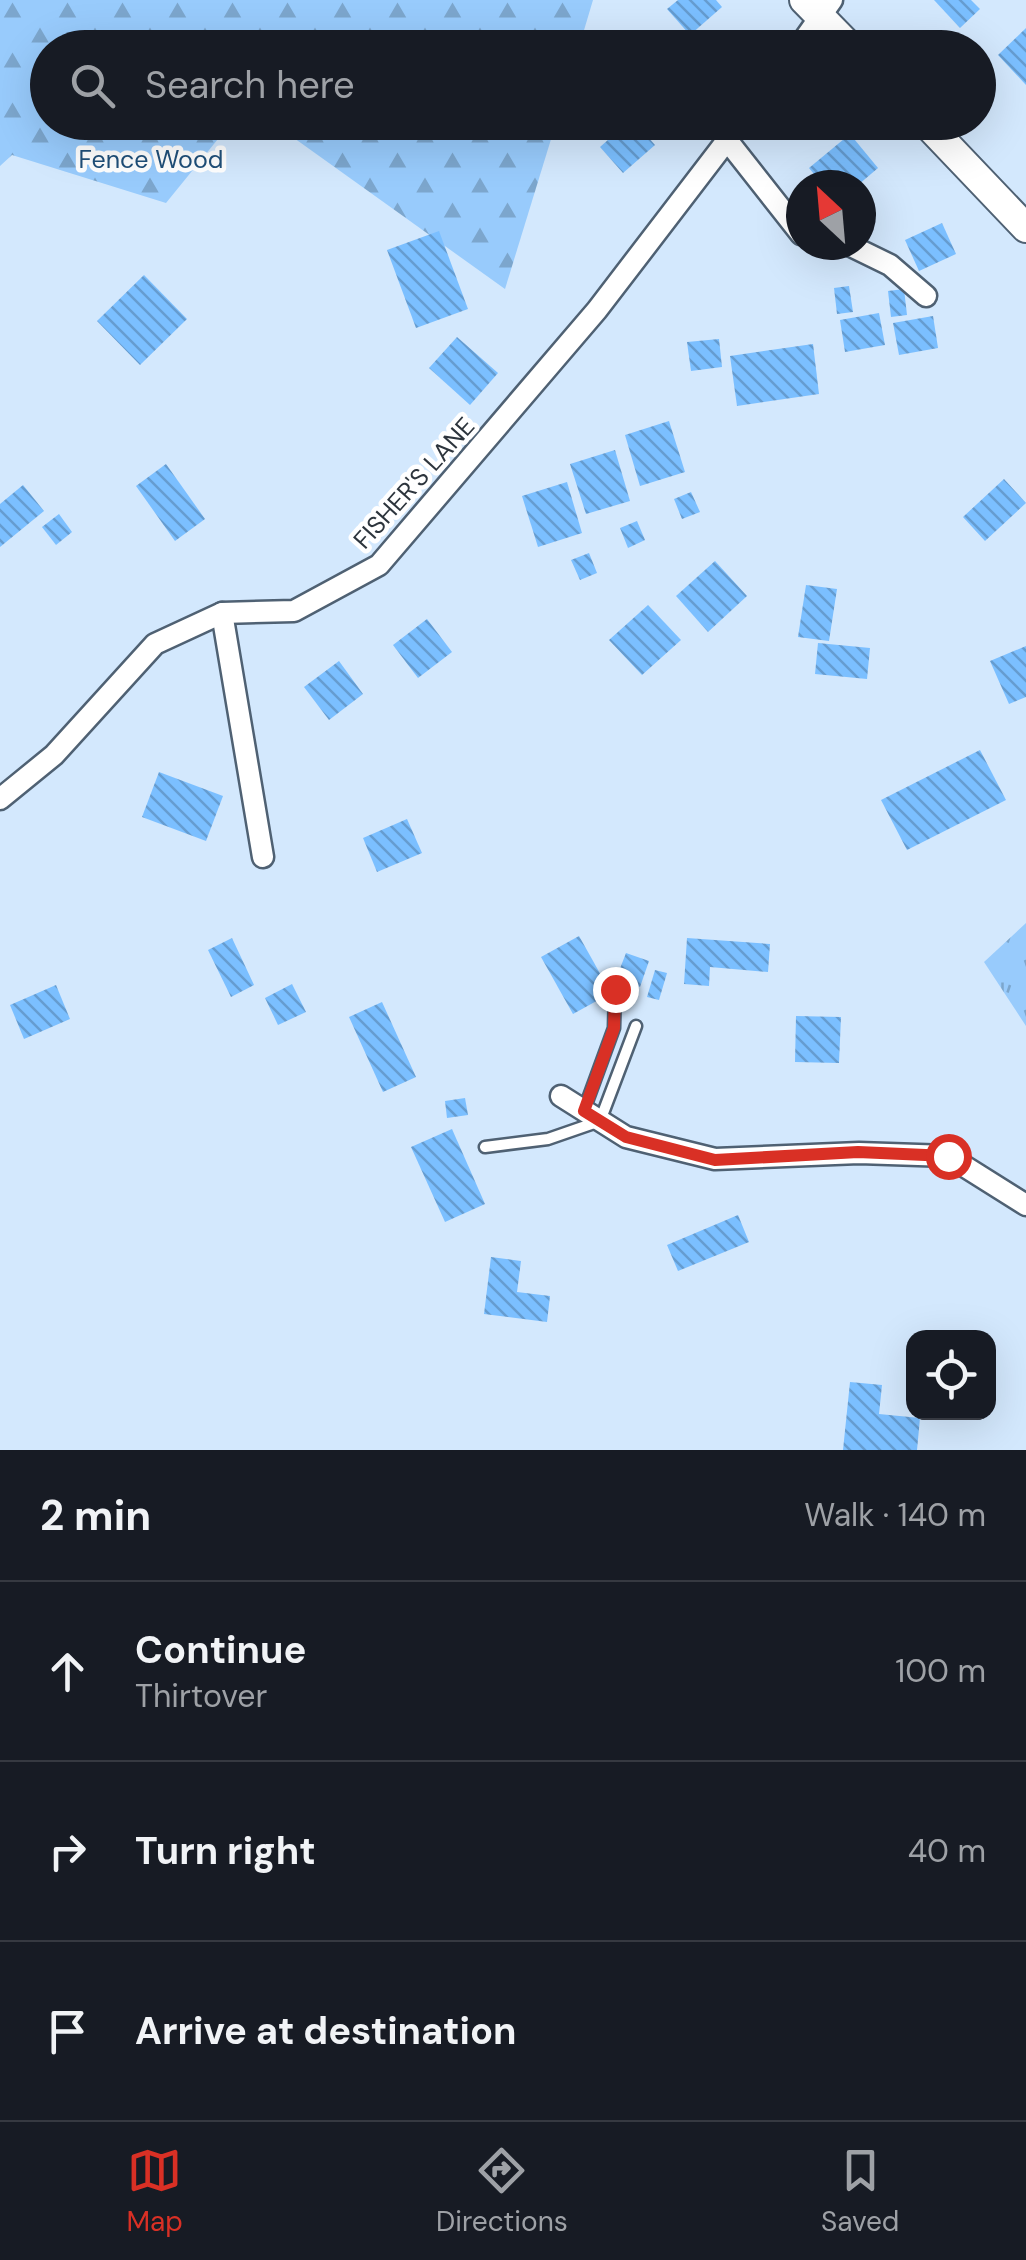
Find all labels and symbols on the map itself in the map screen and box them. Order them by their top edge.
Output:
park label: Fence Wood [79,143,223,176]
north arrow [786,170,876,260]
street label: FISHER'S LANE [346,410,482,556]
route end [593,967,639,1013]
route start [926,1134,972,1180]

